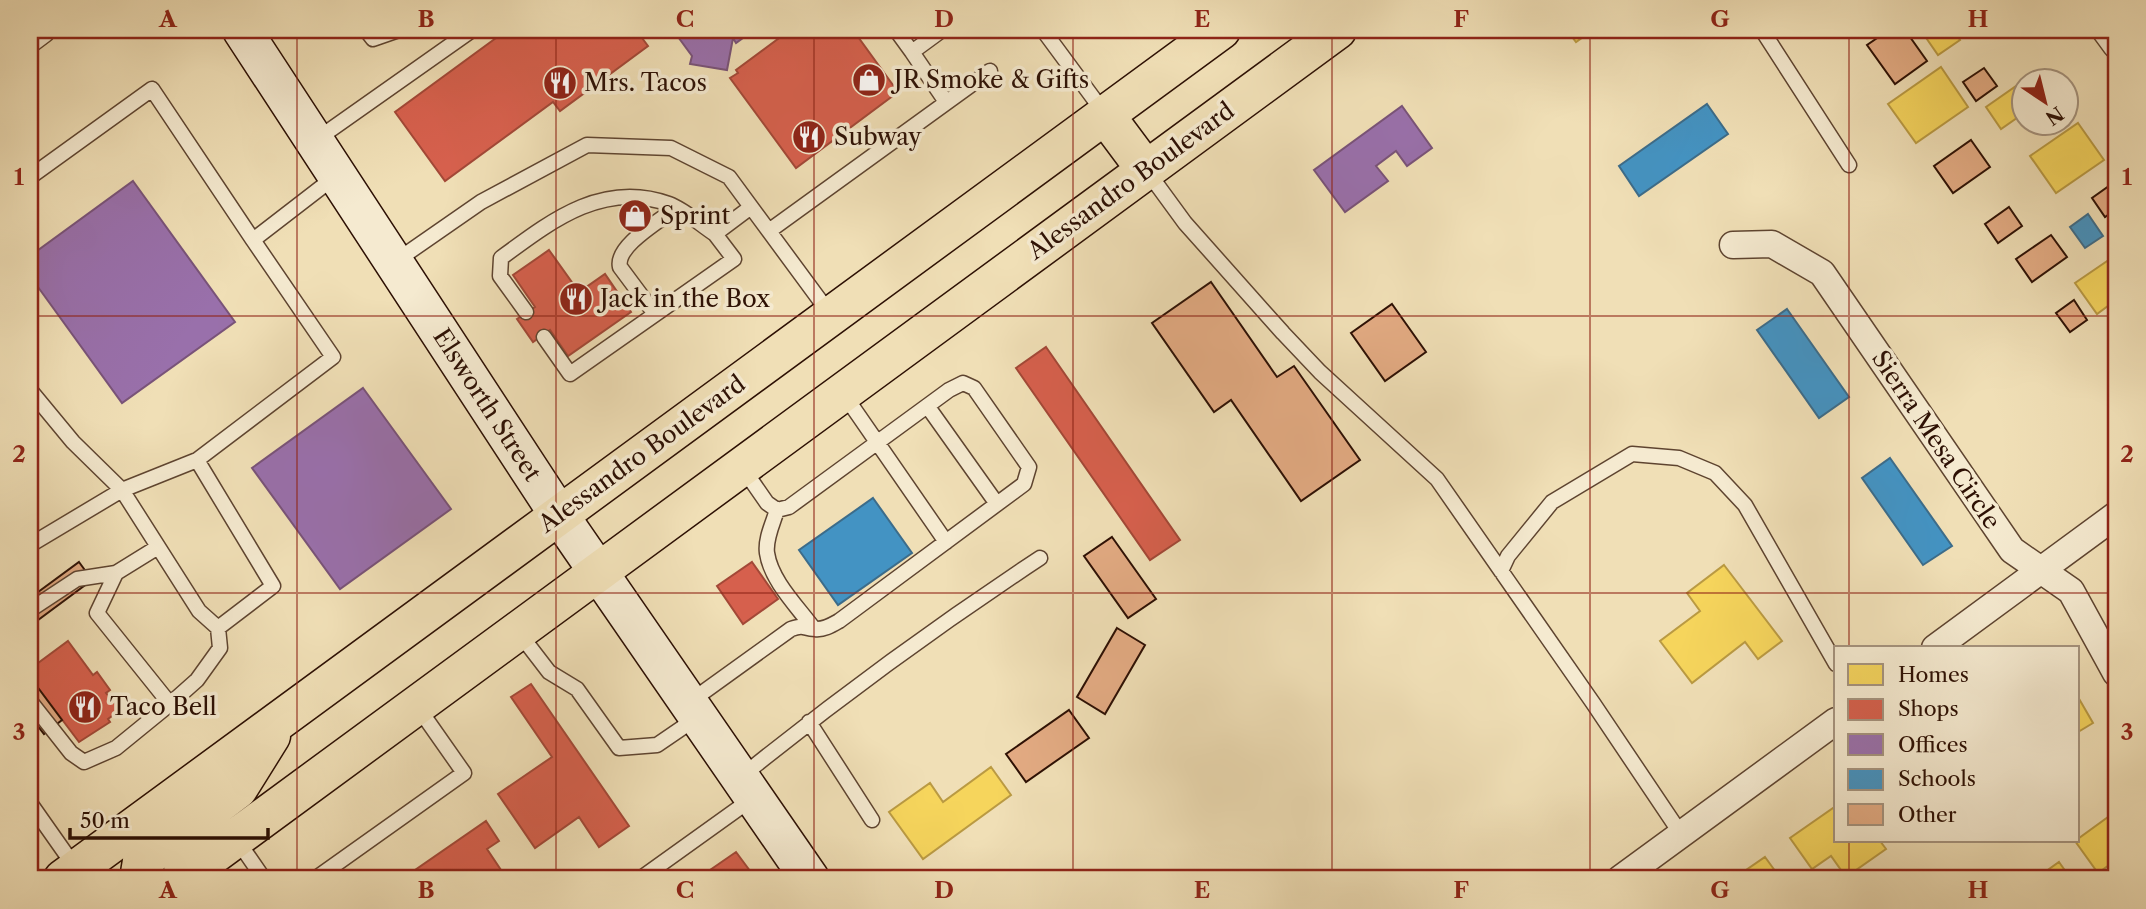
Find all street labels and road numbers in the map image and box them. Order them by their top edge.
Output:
street label: Alessandro Boulevard [1021,96,1240,266]
street label: Elsworth Street [427,323,548,487]
street label: Sierra Mesa Circle [1866,345,2007,535]
street label: Alessandro Boulevard [532,369,751,539]

